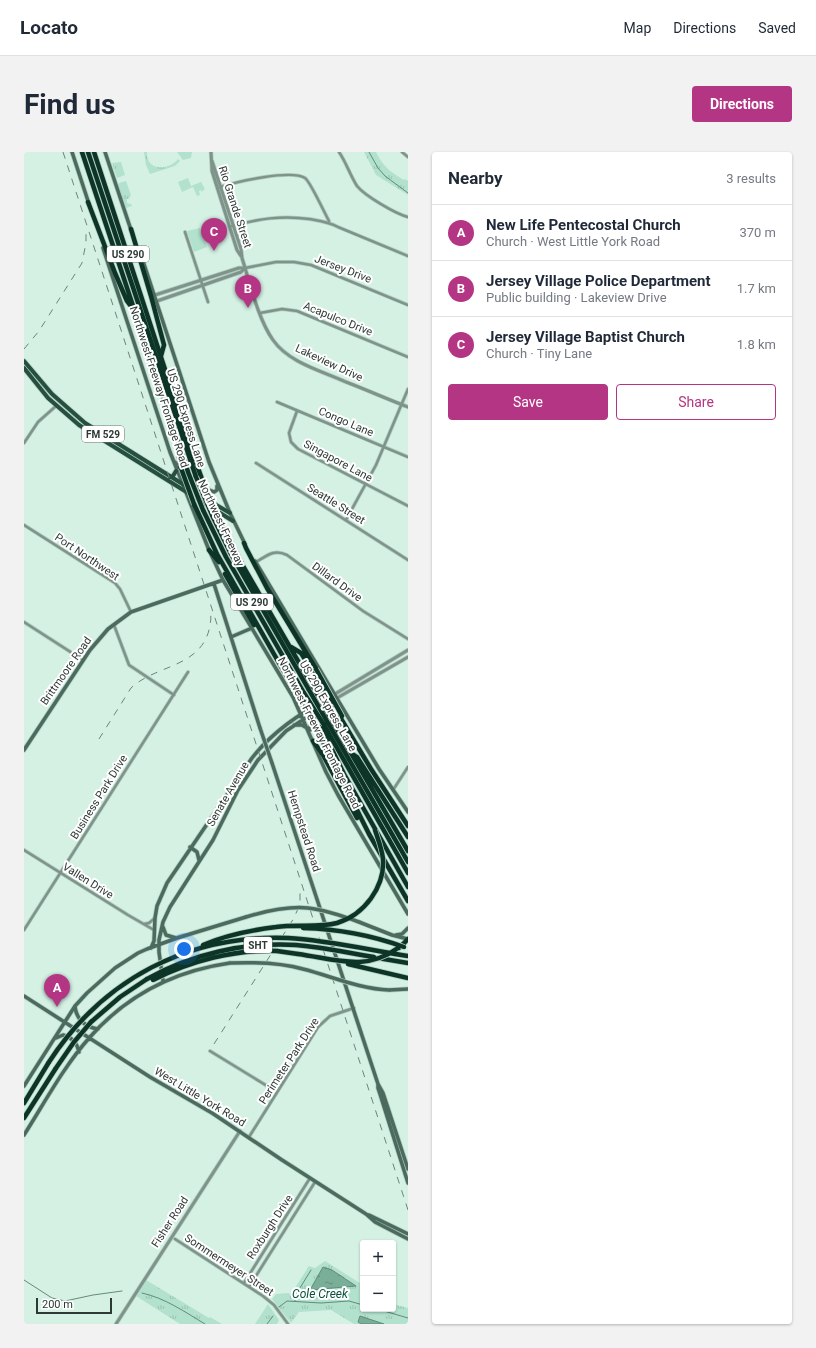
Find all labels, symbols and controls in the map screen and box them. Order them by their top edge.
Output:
text: Locato [20,16,78,39]
text: Map [624,20,651,36]
text: Directions [673,20,736,36]
text: Saved [758,20,796,36]
button: Directions [692,86,792,122]
text: Find us [24,88,115,121]
street label: Rio Grande Street [216,164,254,250]
text: Nearby [448,168,503,188]
text: 3 results [726,171,776,186]
text: New Life Pentecostal Church [486,216,681,234]
pin: C [201,218,227,251]
text: A [457,225,465,240]
text: 370 m [739,225,776,240]
text: Church · West Little York Road [486,234,660,249]
road number: US 290 [107,246,149,262]
street label: Jersey Drive [313,252,373,286]
text: Jersey Village Police Department [486,272,711,290]
pin: B [235,275,261,308]
text: B [457,281,465,296]
text: 1.7 km [737,281,776,296]
text: Public building · Lakeview Drive [486,290,667,305]
street label: Acapulco Drive [302,299,375,339]
street label: Northwest Freeway Frontage Road [127,305,191,469]
text: Jersey Village Baptist Church [486,328,685,346]
text: C [457,337,465,352]
text: 1.8 km [737,337,776,352]
street label: Lakeview Drive [293,342,365,384]
text: Church · Tiny Lane [486,346,592,361]
street label: US 290 Express Lane [164,367,208,469]
button: Save [448,384,608,420]
button: Share [616,384,776,420]
street label: Congo Lane [317,405,376,439]
road number: FM 529 [82,426,124,442]
street label: Singapore Lane [301,437,375,485]
street label: Northwest Freeway [195,477,247,569]
street label: Seattle Street [305,481,368,527]
street label: Port Northwest [52,531,122,583]
street label: Dillard Drive [310,560,365,605]
road number: US 290 [231,594,273,610]
street label: Brittmoore Road [38,634,94,708]
street label: Northwest Freeway Frontage Road [275,655,363,811]
street label: US 290 Express Lane [297,658,359,754]
street label: Business Park Drive [68,752,130,842]
street label: Senate Avenue [204,759,252,829]
street label: Hempstead Road [285,789,323,873]
street label: Vallen Drive [60,860,116,902]
road number: SHT [244,937,272,953]
your location [174,939,194,959]
pin: A [44,974,70,1007]
street label: Perimeter Park Drive [256,1015,322,1107]
street label: West Little York Road [152,1065,248,1129]
street label: Roxburgh Drive [244,1192,296,1262]
street label: Fisher Road [149,1194,191,1250]
street label: Sommermeyer Street [182,1231,276,1299]
map controls [360,1240,396,1312]
button: + [360,1240,396,1276]
button: − [360,1276,396,1312]
water label: Cole Creek [292,1287,349,1301]
scale bar [36,1296,112,1315]
text: 200 m [42,1298,73,1311]

